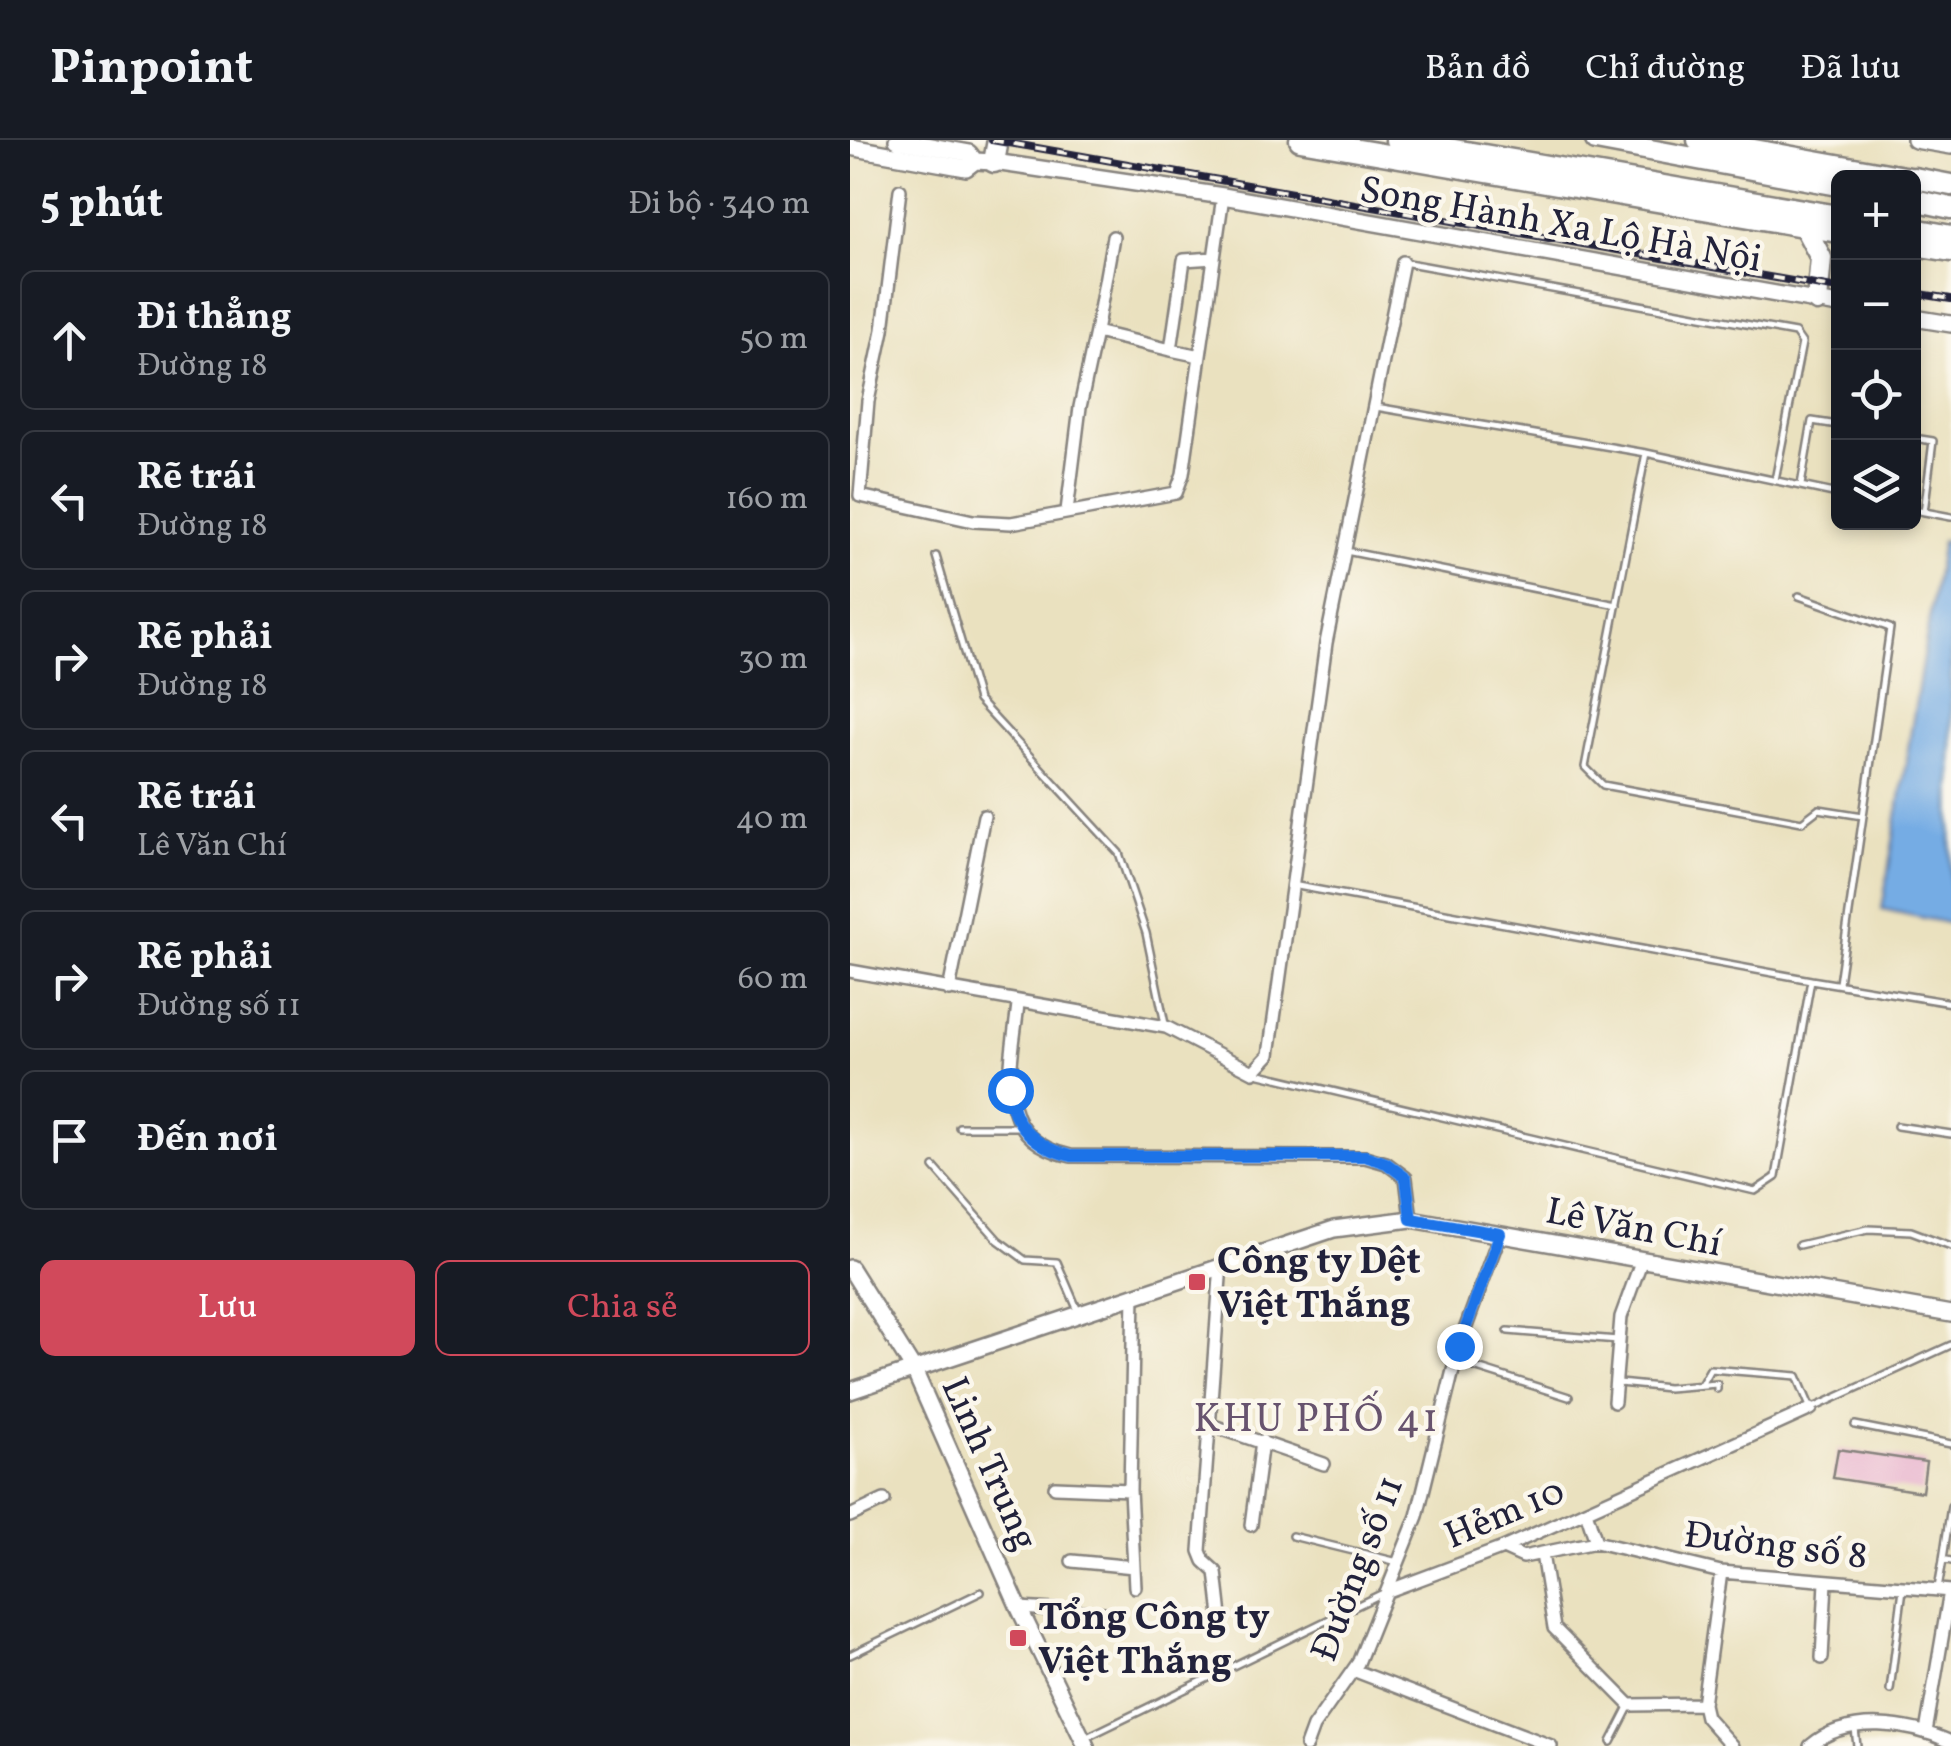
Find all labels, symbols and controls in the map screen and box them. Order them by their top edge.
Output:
text: Pinpoint [50,36,253,103]
text: Bản đồ [1425,45,1530,93]
text: Chỉ đường [1585,45,1745,93]
text: Đã lưu [1800,45,1901,93]
street label: Song Hành Xa Lộ Hà Nội [1355,165,1766,288]
map controls [1831,170,1921,530]
button: + [1831,170,1921,260]
text: 5 phút [40,176,163,235]
text: Đi bộ · 340 m [628,183,810,227]
button: − [1831,260,1921,350]
text: Đi thẳng [137,292,292,345]
icon: ahead [42,313,97,368]
text: 50 m [739,318,808,362]
text: Đường 18 [137,345,268,389]
button: locate [1831,350,1921,440]
button: layers [1831,440,1921,530]
text: Rẽ trái [137,452,256,505]
icon: left [42,473,97,528]
text: 160 m [725,478,808,522]
text: Đường 18 [137,505,268,549]
text: Rẽ phải [137,612,273,665]
icon: right [42,633,97,688]
text: 30 m [738,638,808,682]
text: Đường 18 [137,665,268,709]
text: Rẽ trái [137,772,256,825]
icon: left [42,793,97,848]
text: 40 m [736,798,808,842]
text: Lê Văn Chí [137,825,287,869]
text: Rẽ phải [137,932,273,985]
icon: right [42,953,97,1008]
text: 60 m [738,958,808,1002]
text: Đường số 11 [137,985,301,1029]
route start [988,1068,1034,1114]
icon: arrive [42,1113,97,1168]
text: Đến nơi [137,1114,278,1167]
street label: Lê Văn Chí [1541,1186,1726,1272]
place label: Công ty Dệt Việt Thắng [1217,1237,1421,1334]
button: Lưu [40,1260,415,1356]
button: Chia sẻ [435,1260,810,1356]
marker: Công ty Dệt Việt Thắng [1186,1271,1208,1293]
route end [1437,1324,1483,1370]
street label: Linh Trung [926,1369,1050,1560]
district label: KHU PHỐ 41 [1193,1390,1441,1449]
street label: Hẻm 10 [1437,1466,1573,1564]
street label: Đường số 11 [1300,1469,1419,1670]
street label: Đường số 8 [1681,1510,1870,1585]
place label: Tổng Công ty Việt Thắng [1038,1593,1270,1690]
marker: Tổng Công ty Việt Thắng [1007,1627,1029,1649]

